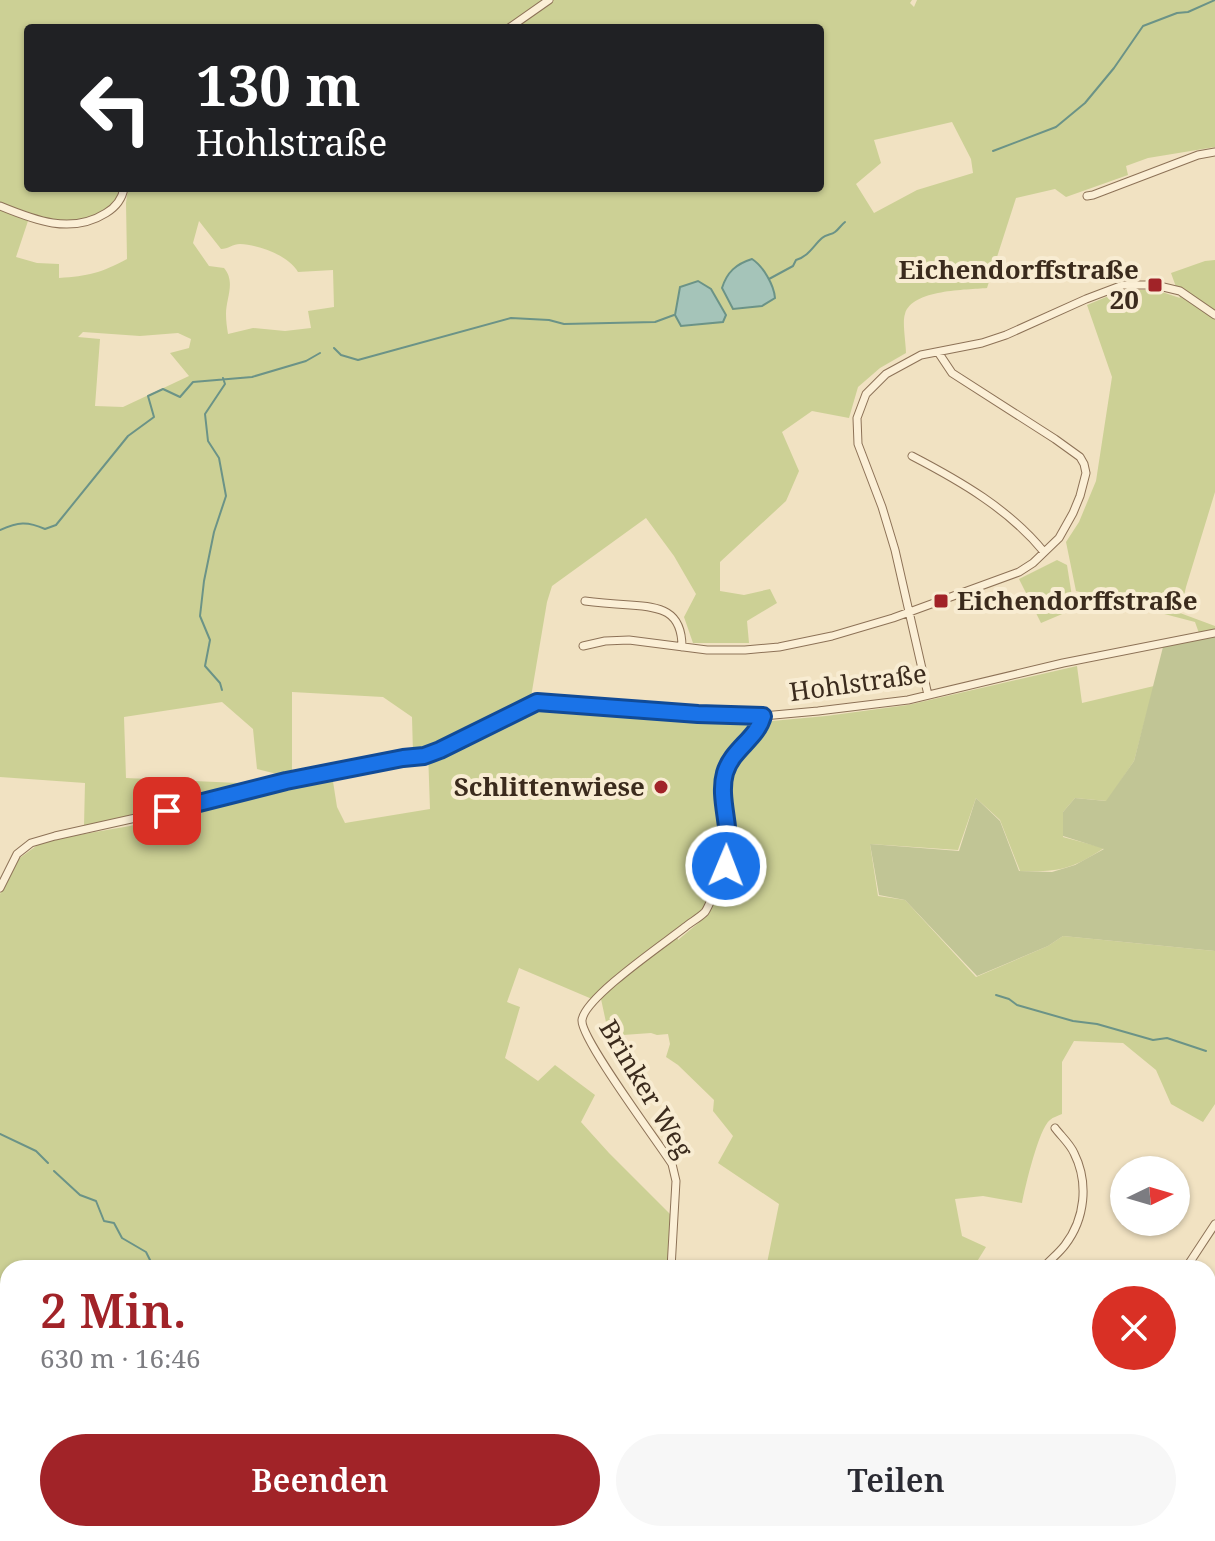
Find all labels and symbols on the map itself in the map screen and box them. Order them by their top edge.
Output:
place label: Eichendorffstraße 20 [898,251,1139,317]
marker: Eichendorffstraße 20 [1146,276,1164,294]
place label: Eichendorffstraße [957,582,1198,618]
marker: Eichendorffstraße [932,592,950,610]
street label: Hohlstraße [787,655,929,709]
place label: Schlittenwiese [454,768,645,804]
pin [133,777,201,845]
marker: Schlittenwiese [652,778,670,796]
position arrow [684,824,768,908]
street label: Brinker Weg [591,1013,702,1164]
north arrow [1110,1156,1190,1236]

